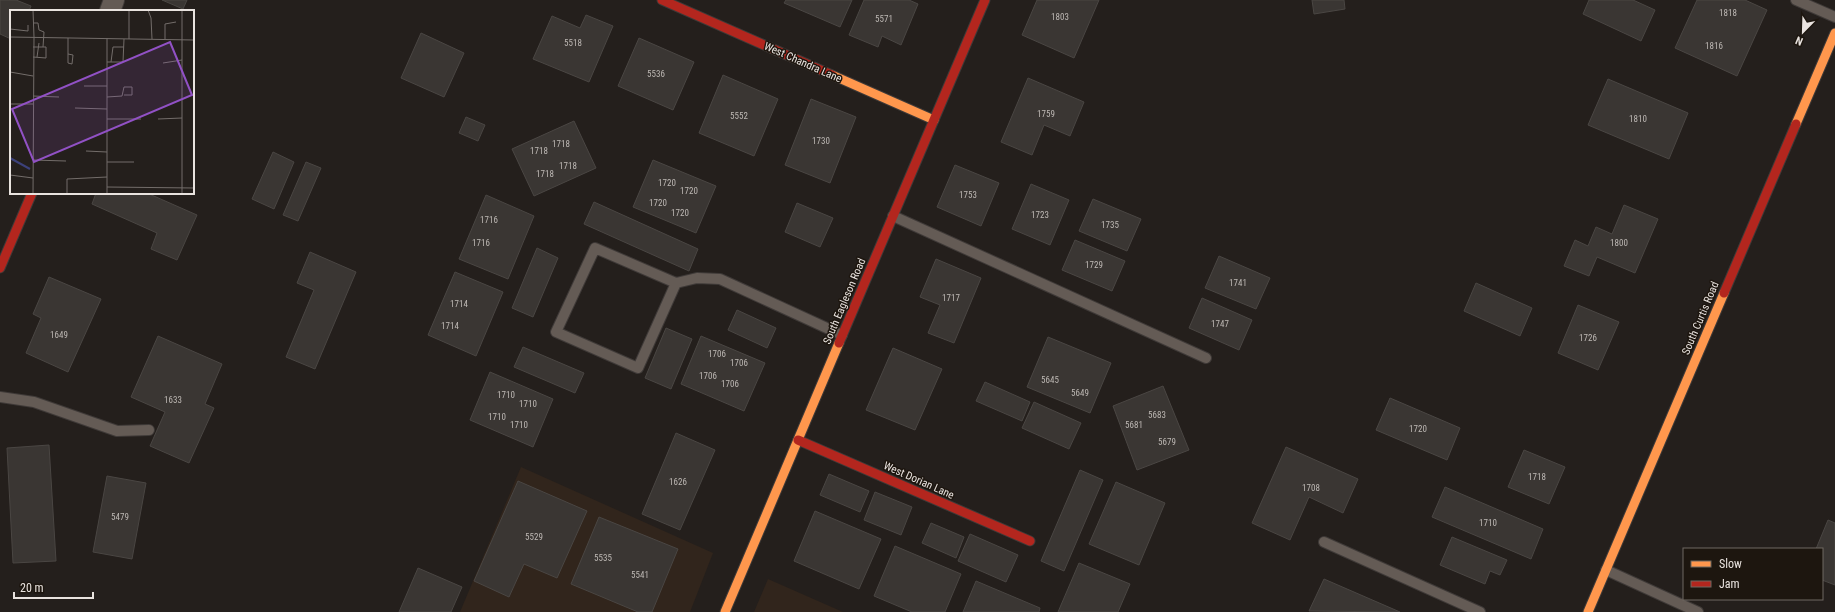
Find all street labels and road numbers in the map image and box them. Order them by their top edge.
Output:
street label: West Chandra Lane [762,39,844,85]
street label: South Eagleson Road [821,256,868,346]
street label: South Curtis Road [1679,280,1722,357]
street label: West Dorian Lane [881,459,956,502]

